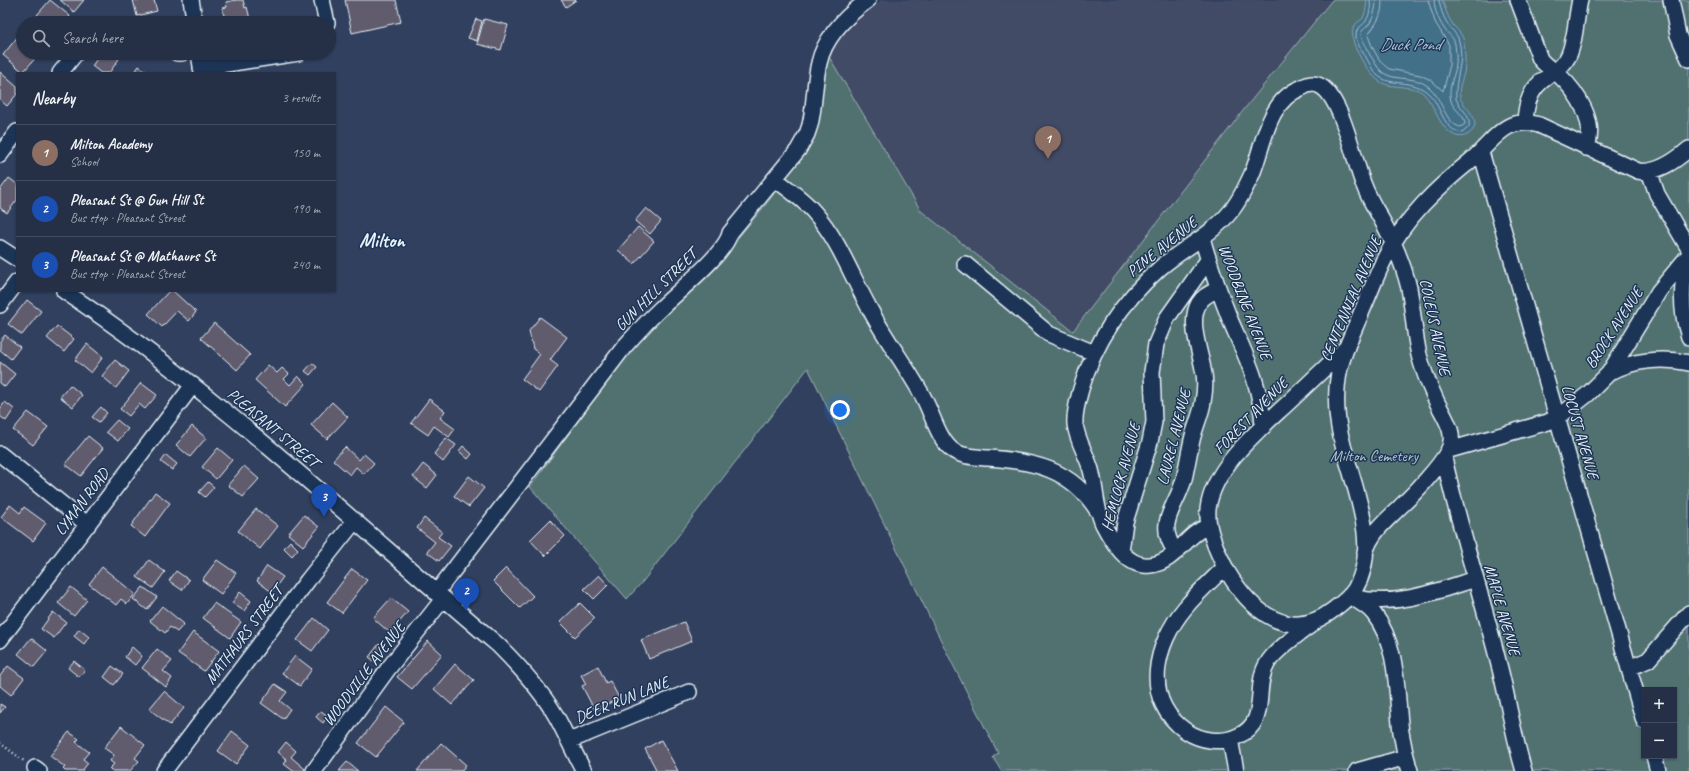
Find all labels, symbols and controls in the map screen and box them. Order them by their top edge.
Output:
search box [16,16,336,60]
icon: search [30,27,52,49]
text: Search here [62,29,123,48]
water label: Duck Pond [1380,34,1446,55]
text: Nearby [32,88,75,109]
text: 3 results [282,90,320,106]
pin: 1 [1035,126,1061,159]
text: Milton Academy [70,135,152,154]
text: 1 [42,145,48,161]
text: 150 m [292,145,320,161]
text: School [70,154,98,170]
text: Pleasant St @ Gun Hill St [70,191,203,210]
text: 2 [42,201,48,217]
text: 190 m [292,201,320,217]
text: Bus stop · Pleasant Street [70,210,185,226]
street label: PINE AVENUE [1123,211,1203,281]
district label: Milton [359,228,406,253]
street label: CENTENNIAL AVENUE [1316,232,1387,364]
street label: GUN HILL STREET [611,241,705,335]
street label: WOODBINE AVENUE [1214,242,1277,364]
text: Pleasant St @ Mathaurs St [70,247,215,266]
text: 3 [42,257,48,273]
text: 240 m [292,257,320,273]
text: Bus stop · Pleasant Street [70,266,185,282]
street label: COLEUS AVENUE [1415,277,1456,380]
street label: BROCK AVENUE [1580,282,1649,372]
street label: FOREST AVENUE [1209,372,1294,459]
street label: LOCUST AVENUE [1557,383,1604,483]
street label: PLEASANT STREET [223,384,326,475]
street label: LAUREL AVENUE [1152,385,1196,487]
your location [830,400,850,420]
street label: HEMLOCK AVENUE [1097,419,1146,533]
park label: Milton Cemetery [1330,446,1420,466]
street label: LYMAN ROAD [50,463,115,539]
pin: 3 [311,484,337,517]
street label: MAPLE AVENUE [1479,562,1525,660]
street label: MATHAURS STREET [200,578,290,688]
pin: 2 [453,578,479,611]
street label: WOODVILLE AVENUE [318,616,411,730]
street label: DEER RUN LANE [572,671,674,728]
map controls [1641,687,1677,759]
button: + [1641,687,1677,723]
button: − [1641,723,1677,759]

